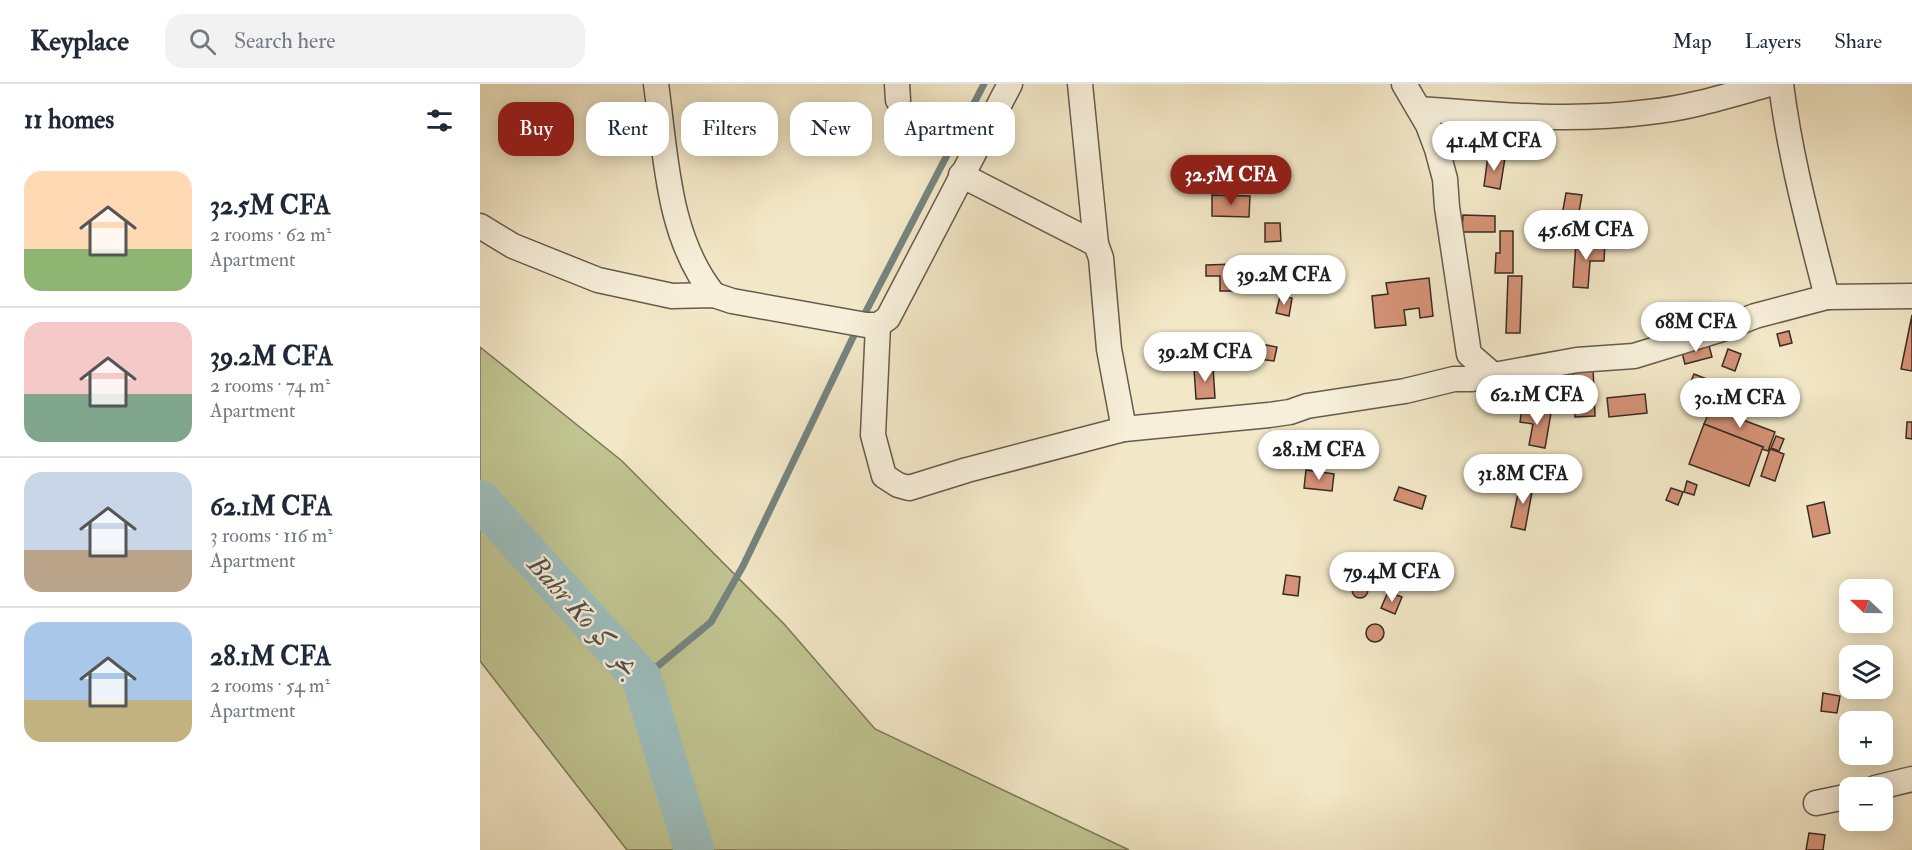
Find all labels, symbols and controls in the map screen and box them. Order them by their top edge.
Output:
search box [165,14,585,68]
text: Keyplace [30,24,129,59]
icon: search [186,25,219,58]
text: Search here [234,27,336,55]
text: Map [1672,28,1712,55]
text: Layers [1745,28,1801,55]
text: Share [1834,28,1882,55]
chip: Buy [498,102,574,156]
chip: Rent [586,102,669,156]
chip: Filters [681,102,778,156]
chip: New [790,102,872,156]
chip: Apartment [884,102,1015,156]
text: 11 homes [24,104,114,136]
icon: filters [423,104,456,137]
pin: 41.4M CFA [1425,121,1563,172]
text: 41.4M CFA [1446,128,1542,153]
pin: 32.5M CFA [1162,155,1300,206]
text: 32.5M CFA [1185,162,1278,187]
text: 32.5M CFA [210,190,331,222]
icon: home [72,195,144,267]
pin: 45.6M CFA [1517,210,1655,261]
text: 45.6M CFA [1538,217,1634,242]
text: 2 rooms · 62 m² [210,222,331,247]
text: Apartment [210,247,295,272]
pin: 39.2M CFA [1215,255,1353,306]
text: 39.2M CFA [1237,262,1331,287]
pin: 68M CFA [1641,302,1751,353]
text: 68M CFA [1655,309,1737,334]
pin: 39.2M CFA [1136,332,1274,383]
text: 39.2M CFA [1158,339,1252,364]
text: 39.2M CFA [210,341,333,373]
icon: home [72,346,144,418]
text: 2 rooms · 74 m² [210,373,331,398]
pin: 62.1M CFA [1468,375,1606,426]
pin: 30.1M CFA [1671,378,1809,429]
text: 62.1M CFA [1490,382,1584,407]
text: 30.1M CFA [1694,385,1786,410]
text: Apartment [210,398,295,423]
pin: 28.1M CFA [1250,430,1388,481]
text: 28.1M CFA [1272,437,1366,462]
pin: 31.8M CFA [1454,454,1592,505]
text: 31.8M CFA [1478,461,1568,486]
text: 62.1M CFA [210,491,332,523]
icon: home [72,496,144,568]
text: 3 rooms · 116 m² [210,523,333,548]
water label: Bahr Ko بحر كو [519,547,647,684]
text: Apartment [210,548,295,573]
pin: 79.4M CFA [1323,552,1461,603]
text: 79.4M CFA [1343,559,1441,584]
north arrow [1839,579,1893,633]
map controls [1839,579,1893,831]
text: 28.1M CFA [210,641,331,673]
button: layers [1839,645,1893,699]
icon: home [72,646,144,718]
text: 2 rooms · 54 m² [210,673,330,698]
text: Apartment [210,698,295,723]
button: + [1839,711,1893,765]
button: − [1839,777,1893,831]

